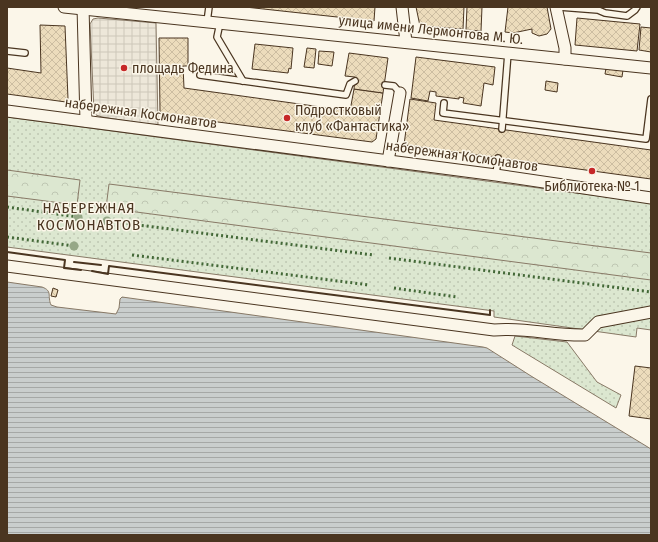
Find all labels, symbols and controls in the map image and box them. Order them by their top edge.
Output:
street label: улица имени Лермонтова М. Ю. [338,12,524,48]
place label: площадь Федина [132,60,234,77]
marker: площадь Федина [119,63,129,73]
street label: набережная Космонавтов [64,94,218,132]
place label: Подростковый клуб «Фантастика» [295,102,410,135]
marker: Подростковый клуб «Фантастика» [282,113,292,123]
street label: набережная Космонавтов [385,137,539,175]
marker: Библиотека № 1 [587,166,597,176]
place label: Библиотека № 1 [544,178,640,195]
district label: НАБЕРЕЖНАЯ КОСМОНАВТОВ [37,199,141,234]

